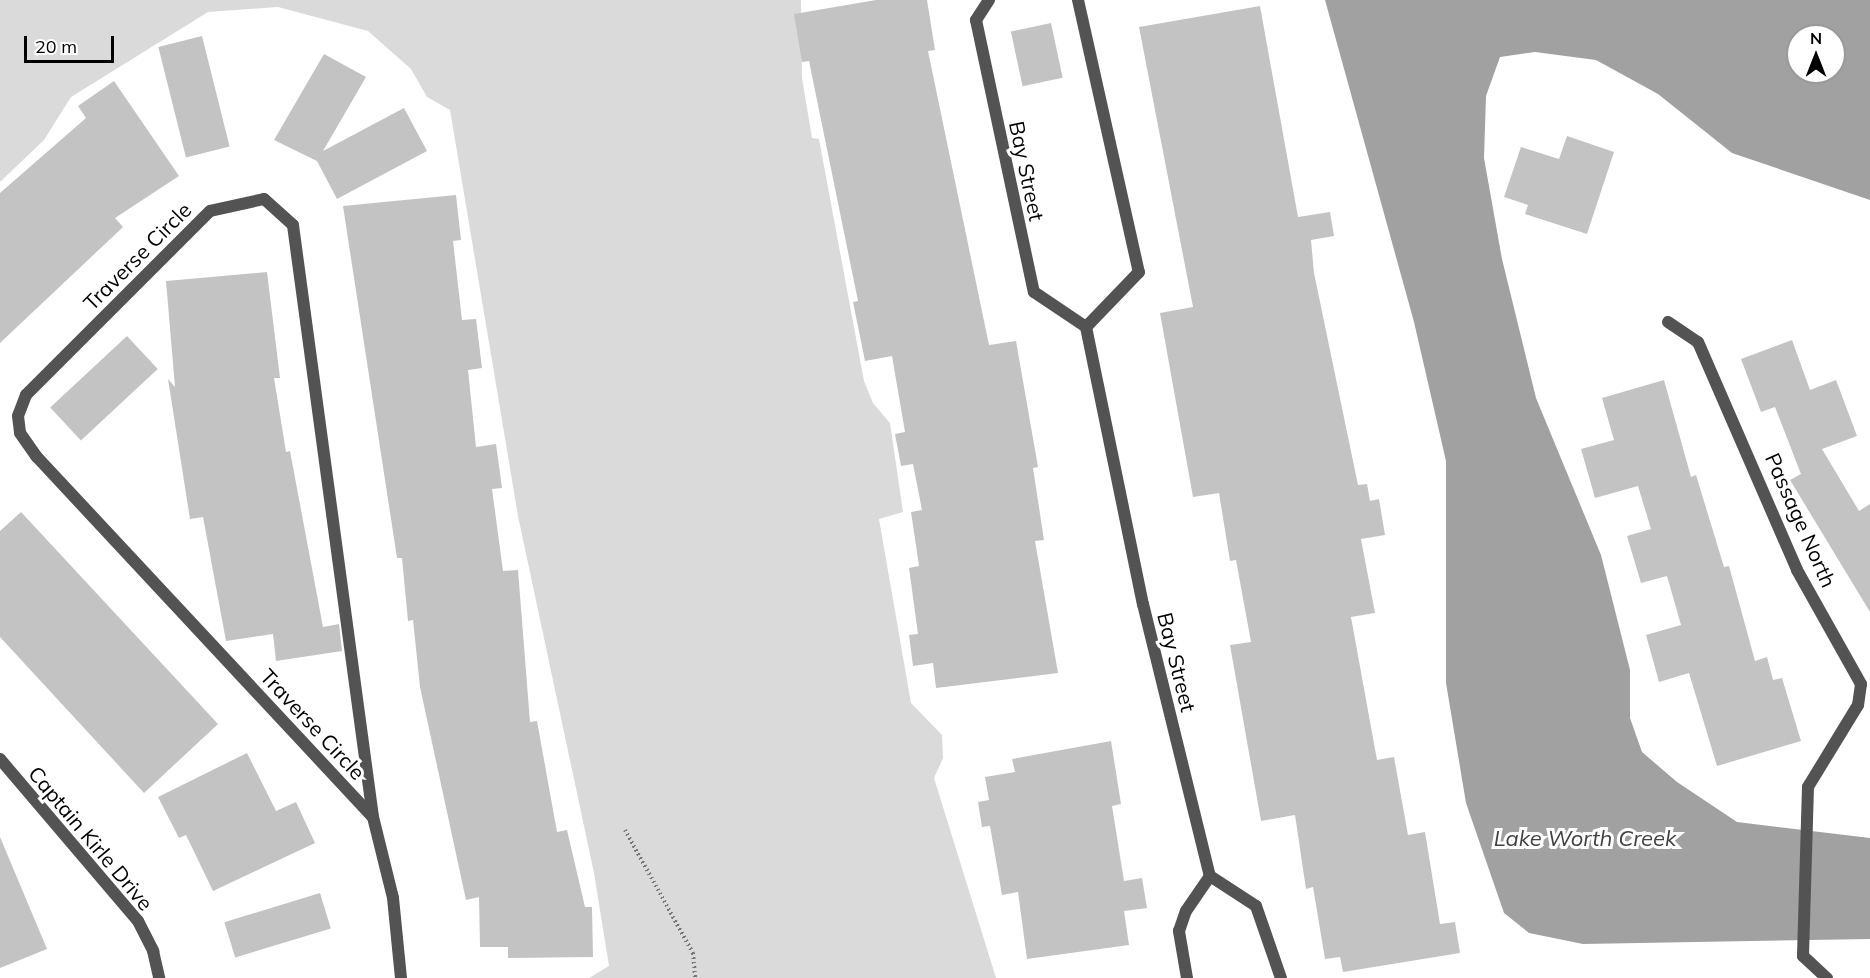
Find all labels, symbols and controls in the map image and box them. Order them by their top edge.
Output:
scale bar [27,24,117,62]
north arrow [1786,24,1846,84]
text: N [1810,28,1822,48]
text: 20 m [35,35,77,58]
street label: Bay Street [1004,119,1050,223]
street label: Traverse Circle [78,197,196,315]
street label: Passage North [1760,449,1842,591]
street label: Bay Street [1152,610,1202,714]
street label: Traverse Circle [255,663,371,785]
street label: Captain Kirle Drive [23,761,159,915]
water label: Lake Worth Creek [1494,826,1676,852]

